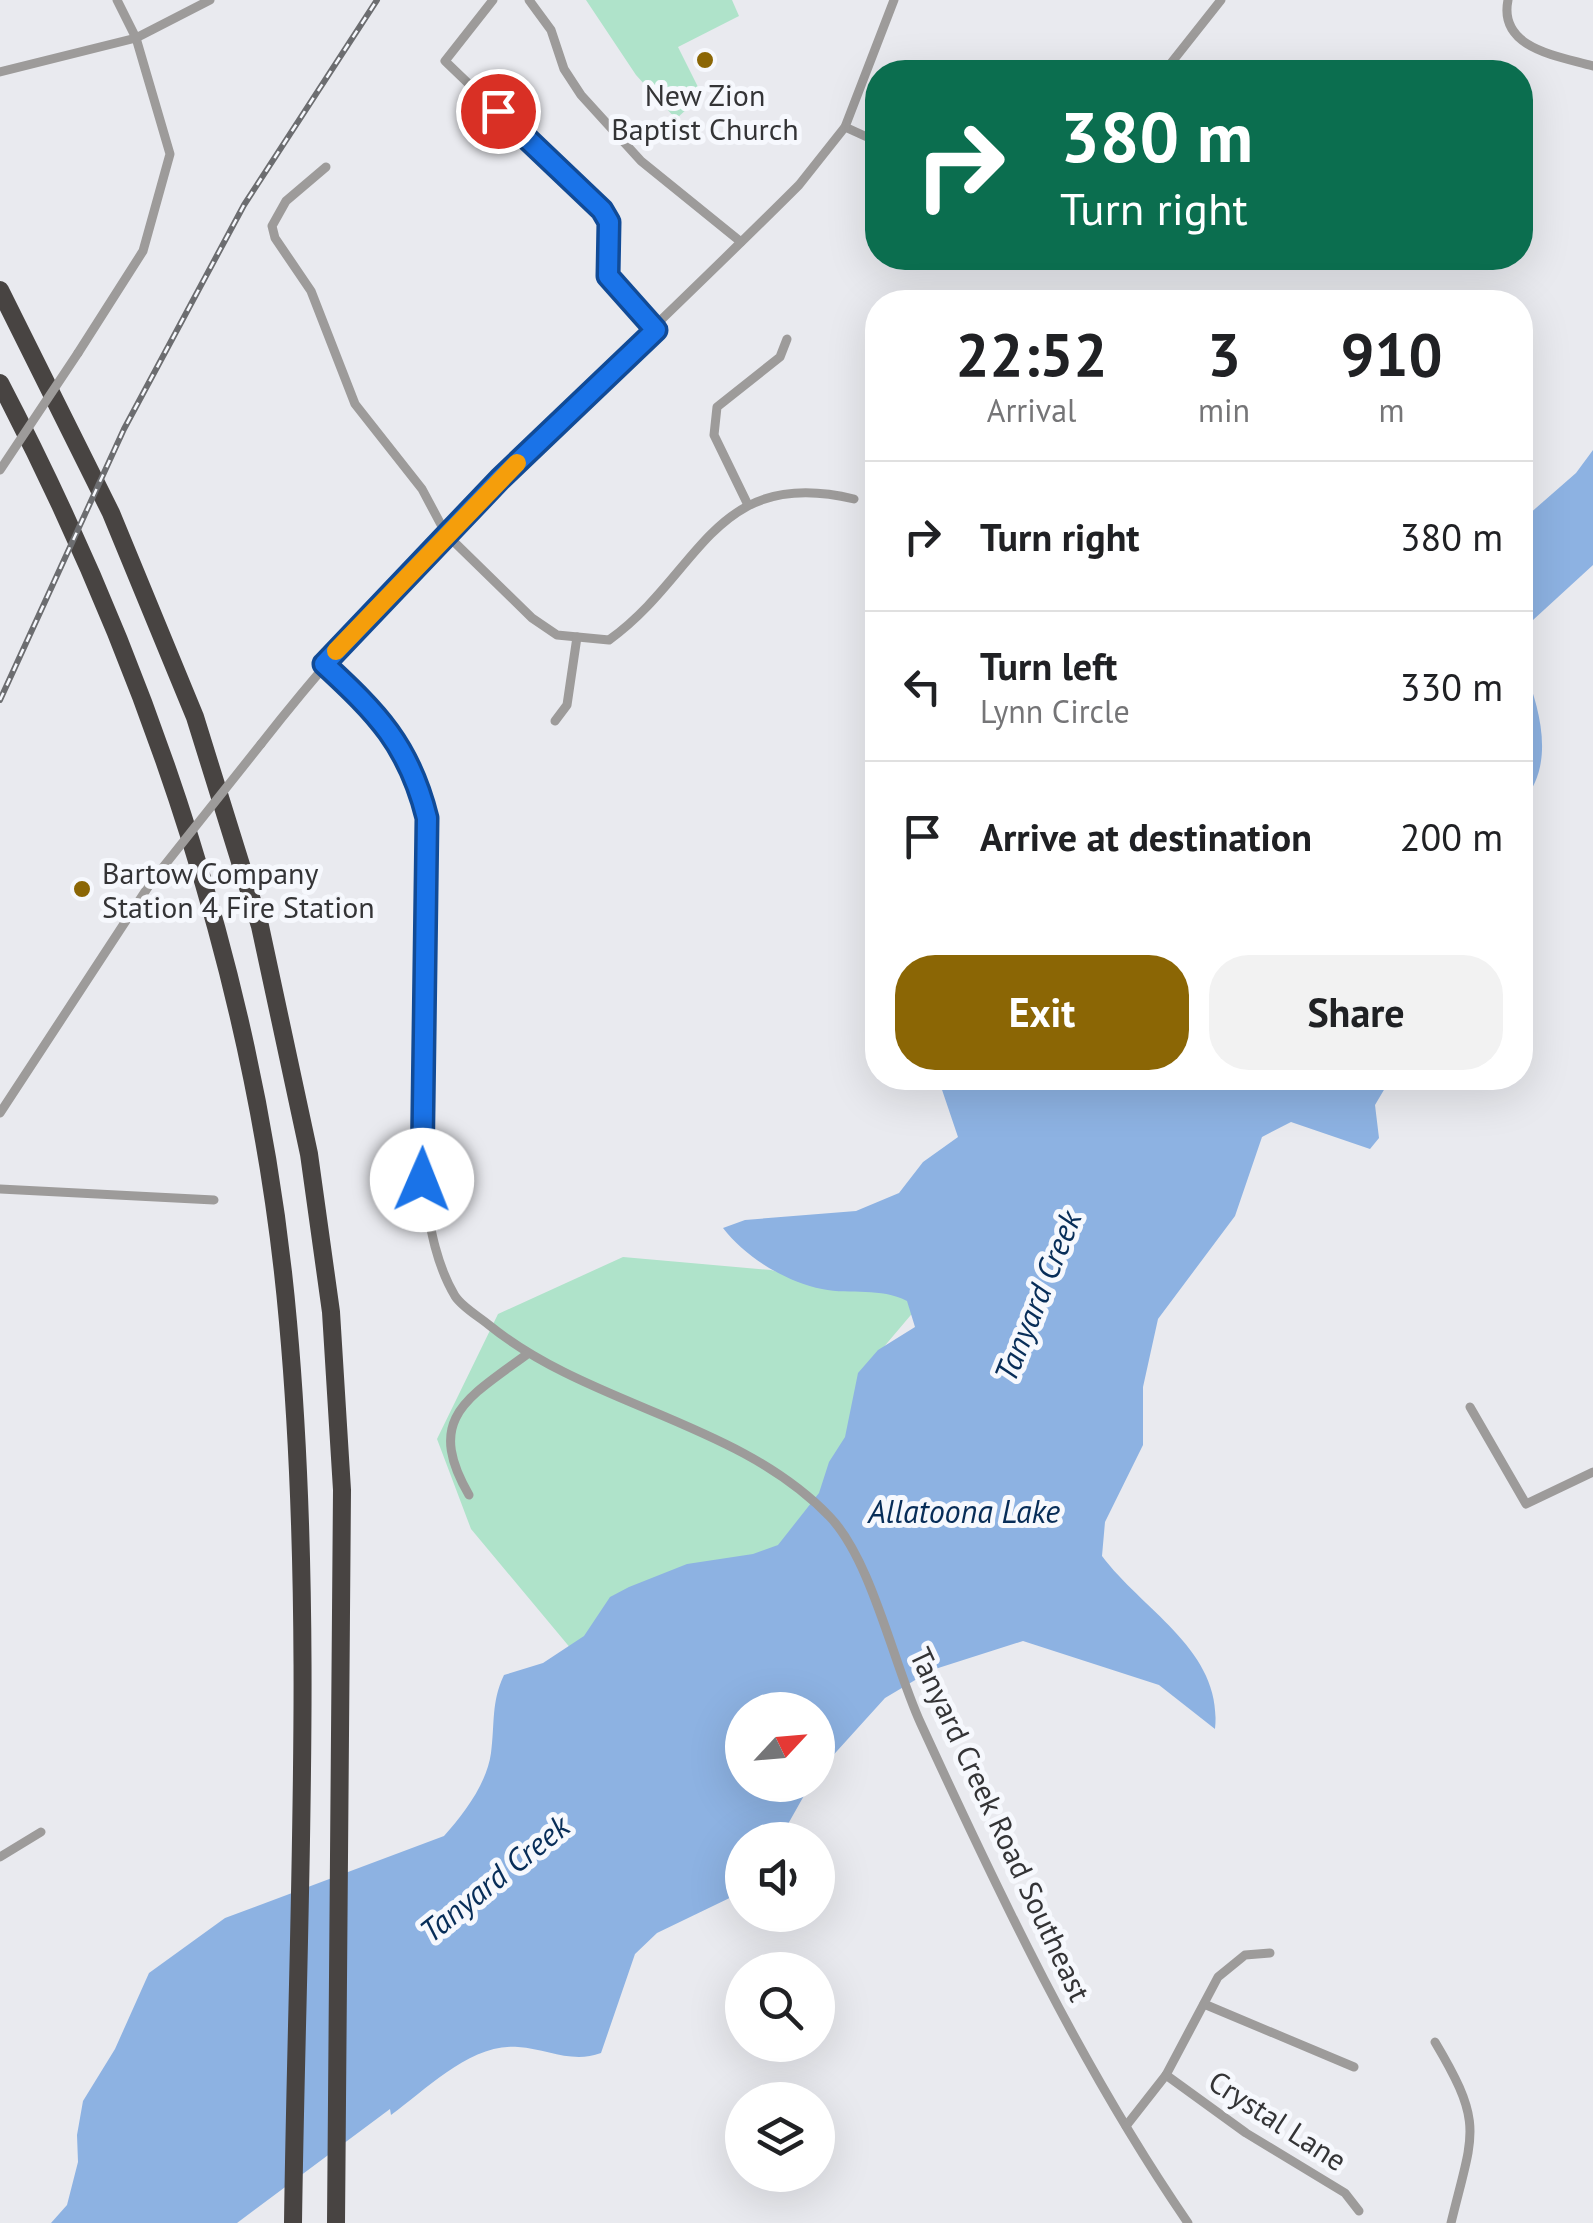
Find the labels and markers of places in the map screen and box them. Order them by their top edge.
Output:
marker: New Zion Baptist Church [694,49,716,71]
pin [456,69,541,154]
place label: New Zion Baptist Church [611,75,799,148]
place label: Bartow Company Station 4 Fire Station [102,853,375,926]
marker: Bartow Company Station 4 Fire Station [71,878,93,900]

